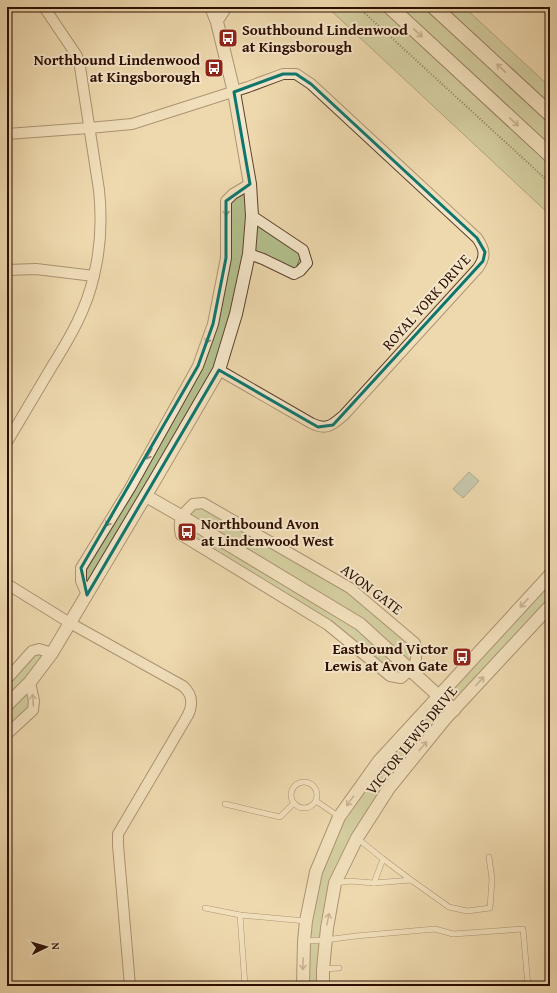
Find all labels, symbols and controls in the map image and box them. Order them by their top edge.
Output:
place label: Southbound Lindenwood at Kingsborough [242,19,408,57]
bus stop icon: Southbound Lindenwood at Kingsborough [217,27,239,49]
one-way arrow [413,29,424,38]
place label: Northbound Lindenwood at Kingsborough [34,49,200,87]
bus stop icon: Northbound Lindenwood at Kingsborough [203,57,225,79]
one-way arrow [496,64,506,73]
one-way arrow [509,117,519,126]
one-way arrow [222,203,230,216]
street label: ROYAL YORK DRIVE [377,249,475,355]
one-way arrow [203,332,211,344]
one-way arrow [144,448,152,460]
place label: Northbound Avon at Lindenwood West [201,513,334,551]
one-way arrow [105,515,113,527]
bus stop icon: Northbound Avon at Lindenwood West [176,521,198,543]
street label: AVON GATE [337,559,408,619]
one-way arrow [519,598,528,608]
place label: Eastbound Victor Lewis at Avon Gate [325,638,448,676]
bus stop icon: Eastbound Victor Lewis at Avon Gate [451,646,473,668]
one-way arrow [475,677,484,687]
street label: VICTOR LEWIS DRIVE [360,681,462,799]
one-way arrow [29,694,36,707]
one-way arrow [418,741,427,752]
one-way arrow [346,796,354,807]
one-way arrow [325,913,333,926]
north arrow [26,927,66,967]
text: N [48,942,64,951]
one-way arrow [299,957,307,970]

